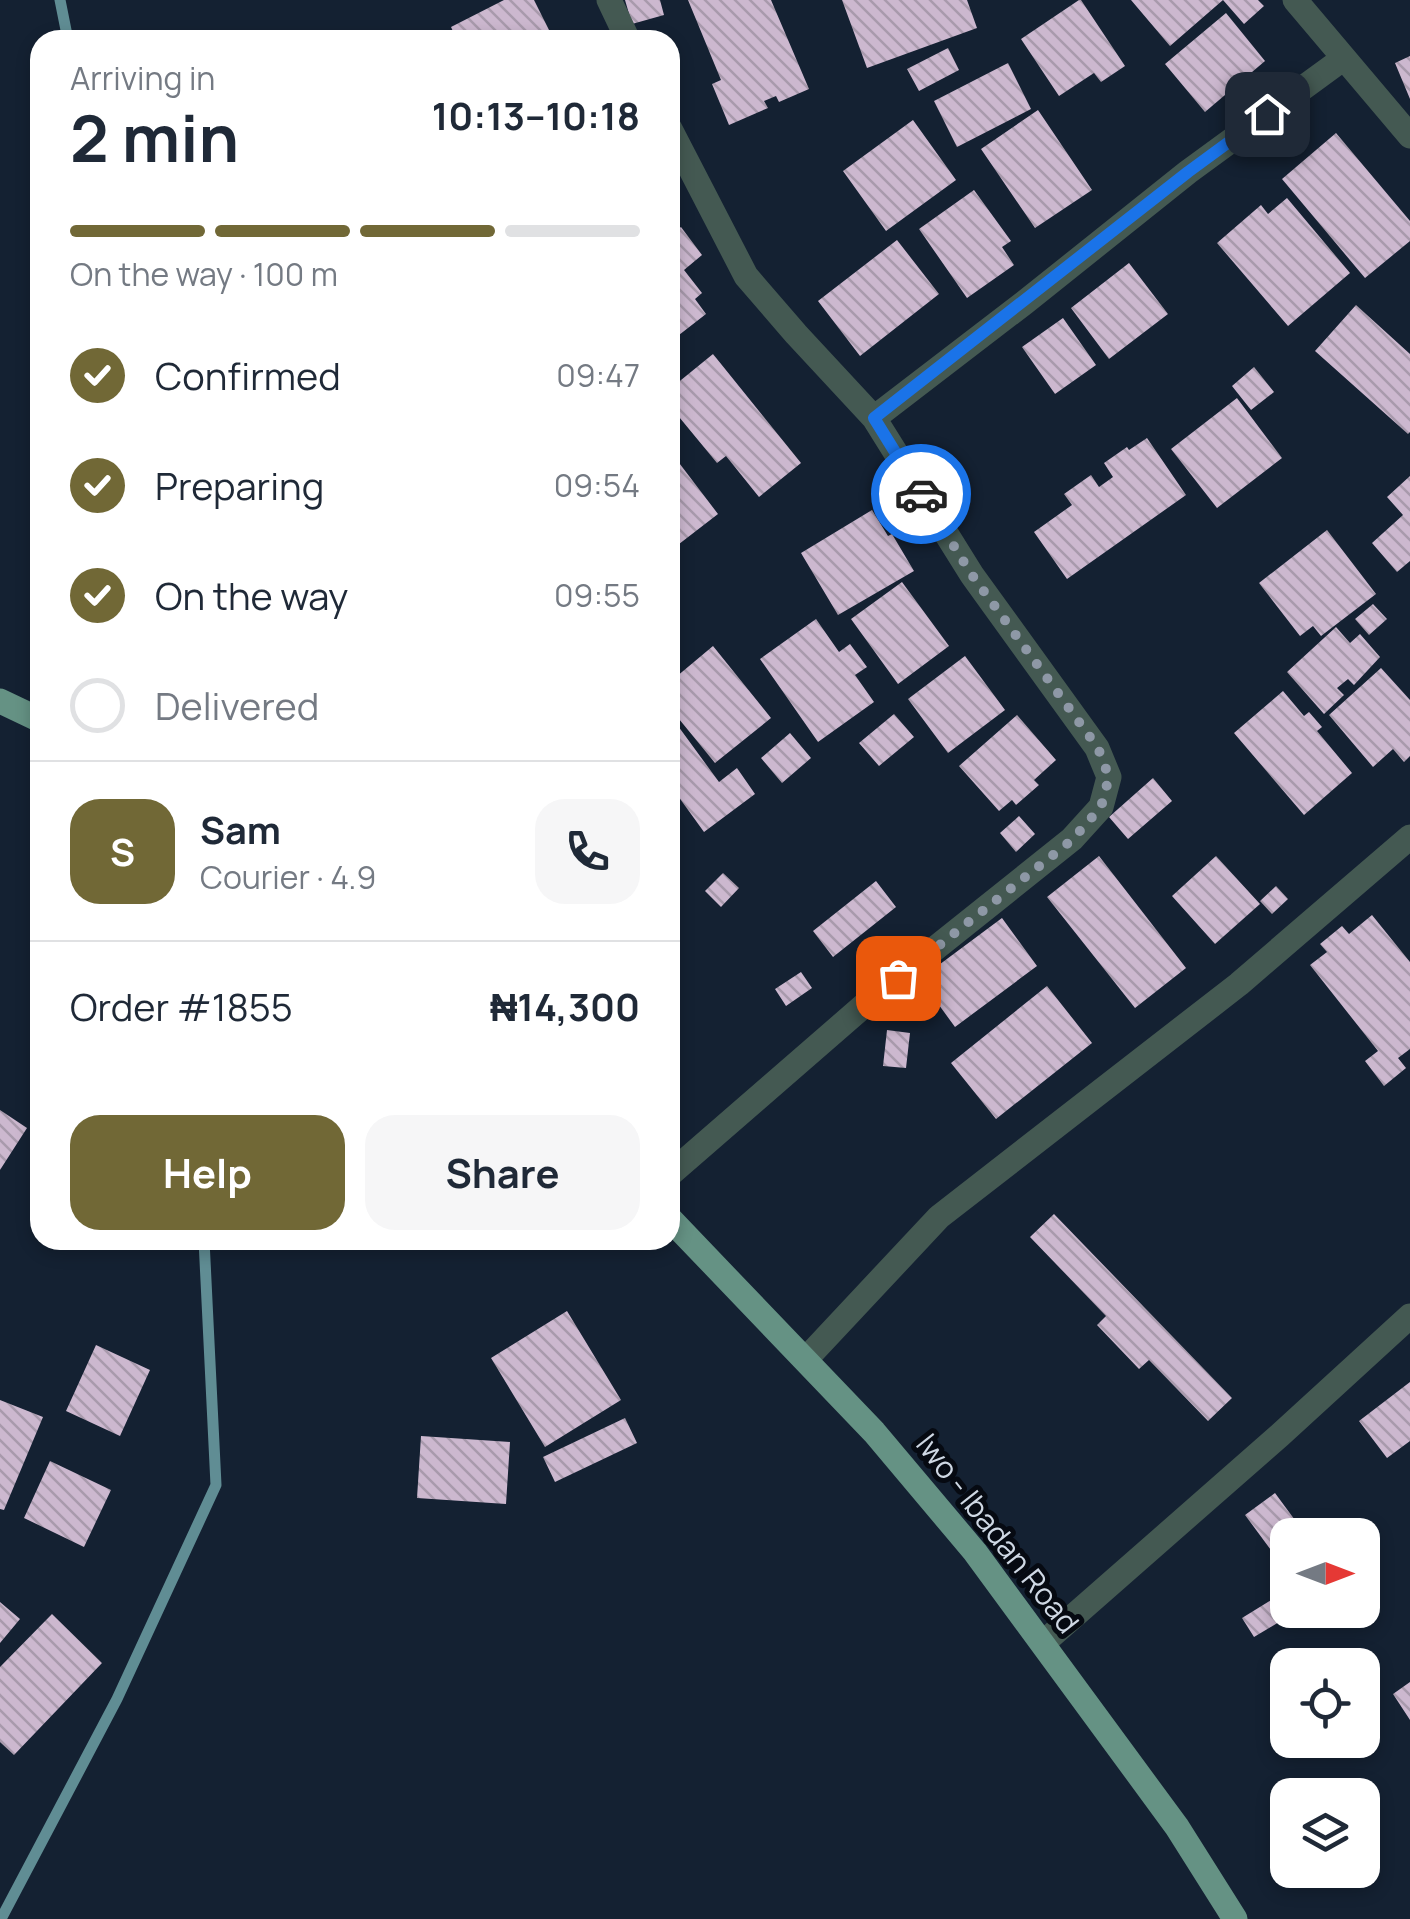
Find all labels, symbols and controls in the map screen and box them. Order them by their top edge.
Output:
text: Arriving in [70,56,215,100]
pin [1225,72,1310,157]
icon: home [1240,87,1295,142]
text: 10:13–10:18 [432,89,640,141]
text: 2 min [70,93,239,182]
text: On the way · 100 m [70,252,338,296]
icon: check [70,348,125,403]
text: Confirmed [155,349,341,401]
text: 09:47 [556,353,640,397]
courier [871,444,971,544]
icon: check [70,458,125,513]
text: Preparing [155,459,324,511]
text: 09:54 [554,463,640,507]
icon: car [894,467,949,522]
icon: check [70,568,125,623]
text: On the way [155,569,348,621]
text: 09:55 [554,573,640,617]
text: Delivered [155,679,319,731]
button: phone [535,799,640,904]
text: Sam [200,803,281,855]
text: S [110,825,135,877]
text: Courier · 4.9 [200,855,376,899]
pin [856,936,941,1021]
icon: bag [871,951,926,1006]
text: Order #1855 [70,980,293,1032]
text: ₦14,300 [490,980,640,1032]
button: Help [70,1115,345,1230]
button: Share [365,1115,640,1230]
street label: Iwo - Ibadan Road [907,1425,1089,1641]
north arrow [1270,1518,1380,1628]
map controls [1270,1518,1380,1888]
button: locate [1270,1648,1380,1758]
button: layers [1270,1778,1380,1888]

